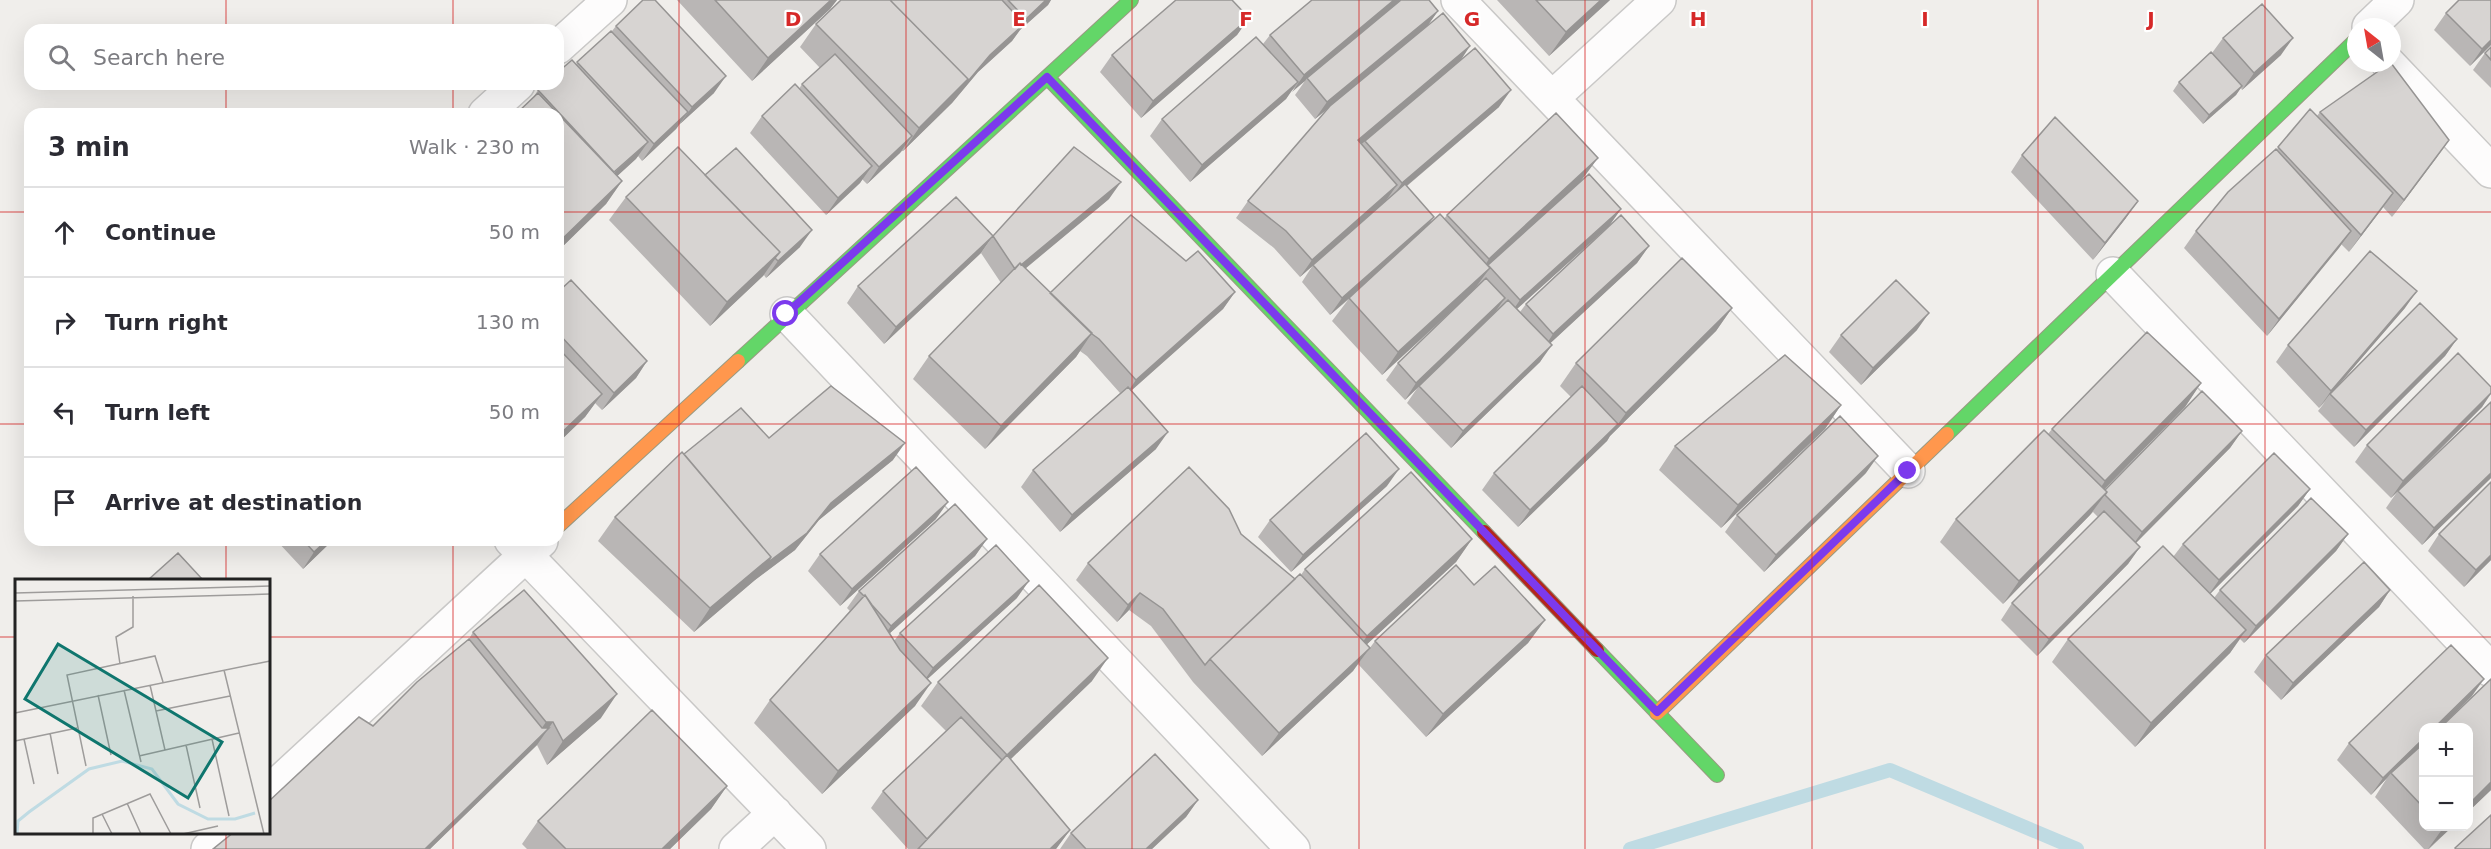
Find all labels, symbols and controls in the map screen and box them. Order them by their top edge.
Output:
text: D [785,7,801,31]
text: E [1012,7,1026,31]
text: F [1239,7,1253,31]
text: G [1464,7,1480,31]
text: H [1690,7,1706,31]
text: I [1921,7,1929,31]
text: J [2145,7,2155,31]
north arrow [2347,18,2401,72]
search box [24,24,564,90]
icon: search [45,41,78,74]
text: Search here [93,45,225,70]
text: 3 min [48,132,130,162]
text: Walk · 230 m [409,135,540,159]
icon: ahead [48,216,81,249]
text: Continue [105,220,216,245]
text: 50 m [489,220,540,244]
route start [772,300,798,326]
icon: right [48,306,81,339]
text: Turn right [105,310,228,335]
text: 130 m [476,310,540,334]
icon: left [48,396,81,429]
text: Turn left [105,400,210,425]
text: 50 m [489,400,540,424]
route end [1894,457,1920,483]
icon: arrive [48,486,81,519]
text: Arrive at destination [105,490,362,515]
inset map [15,579,270,834]
map controls [2419,723,2473,831]
button: + [2419,723,2473,777]
button: − [2419,777,2473,831]

